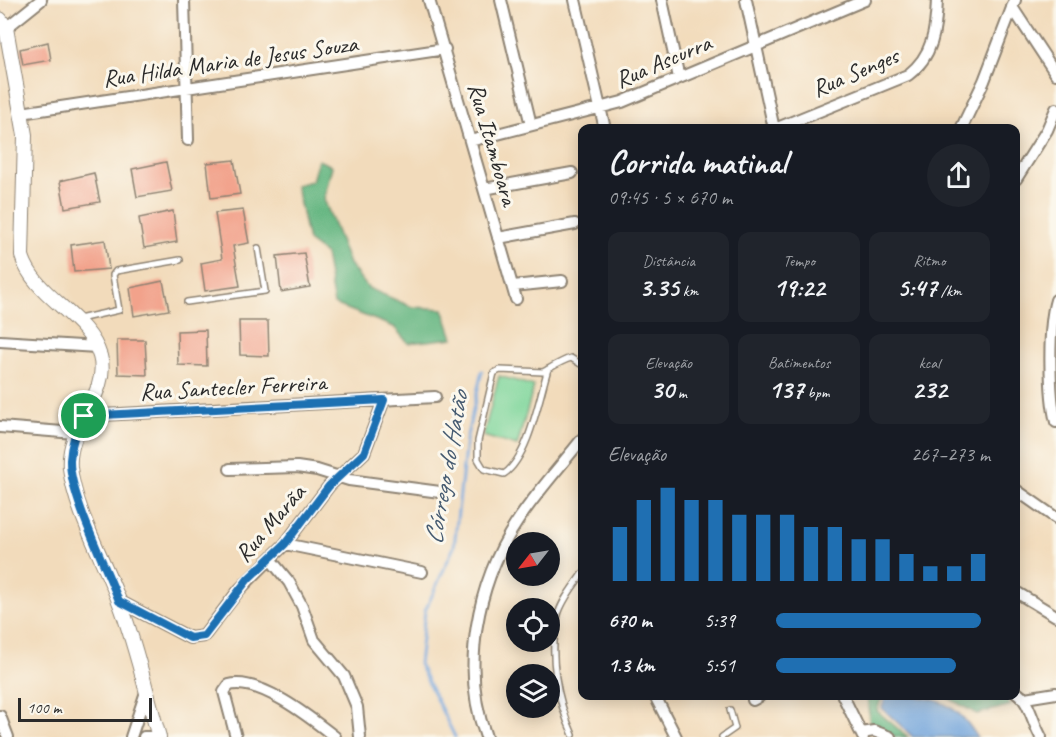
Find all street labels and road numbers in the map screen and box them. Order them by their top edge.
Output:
street label: Rua Ascurra [610,27,717,95]
street label: Rua Hilda Maria de Jesus Souza [101,28,361,94]
street label: Rua Senges [807,40,905,104]
street label: Rua Itamboara [461,79,525,211]
street label: Rua Santecler Ferreira [139,367,329,407]
street label: Rua Marãa [228,477,313,568]

